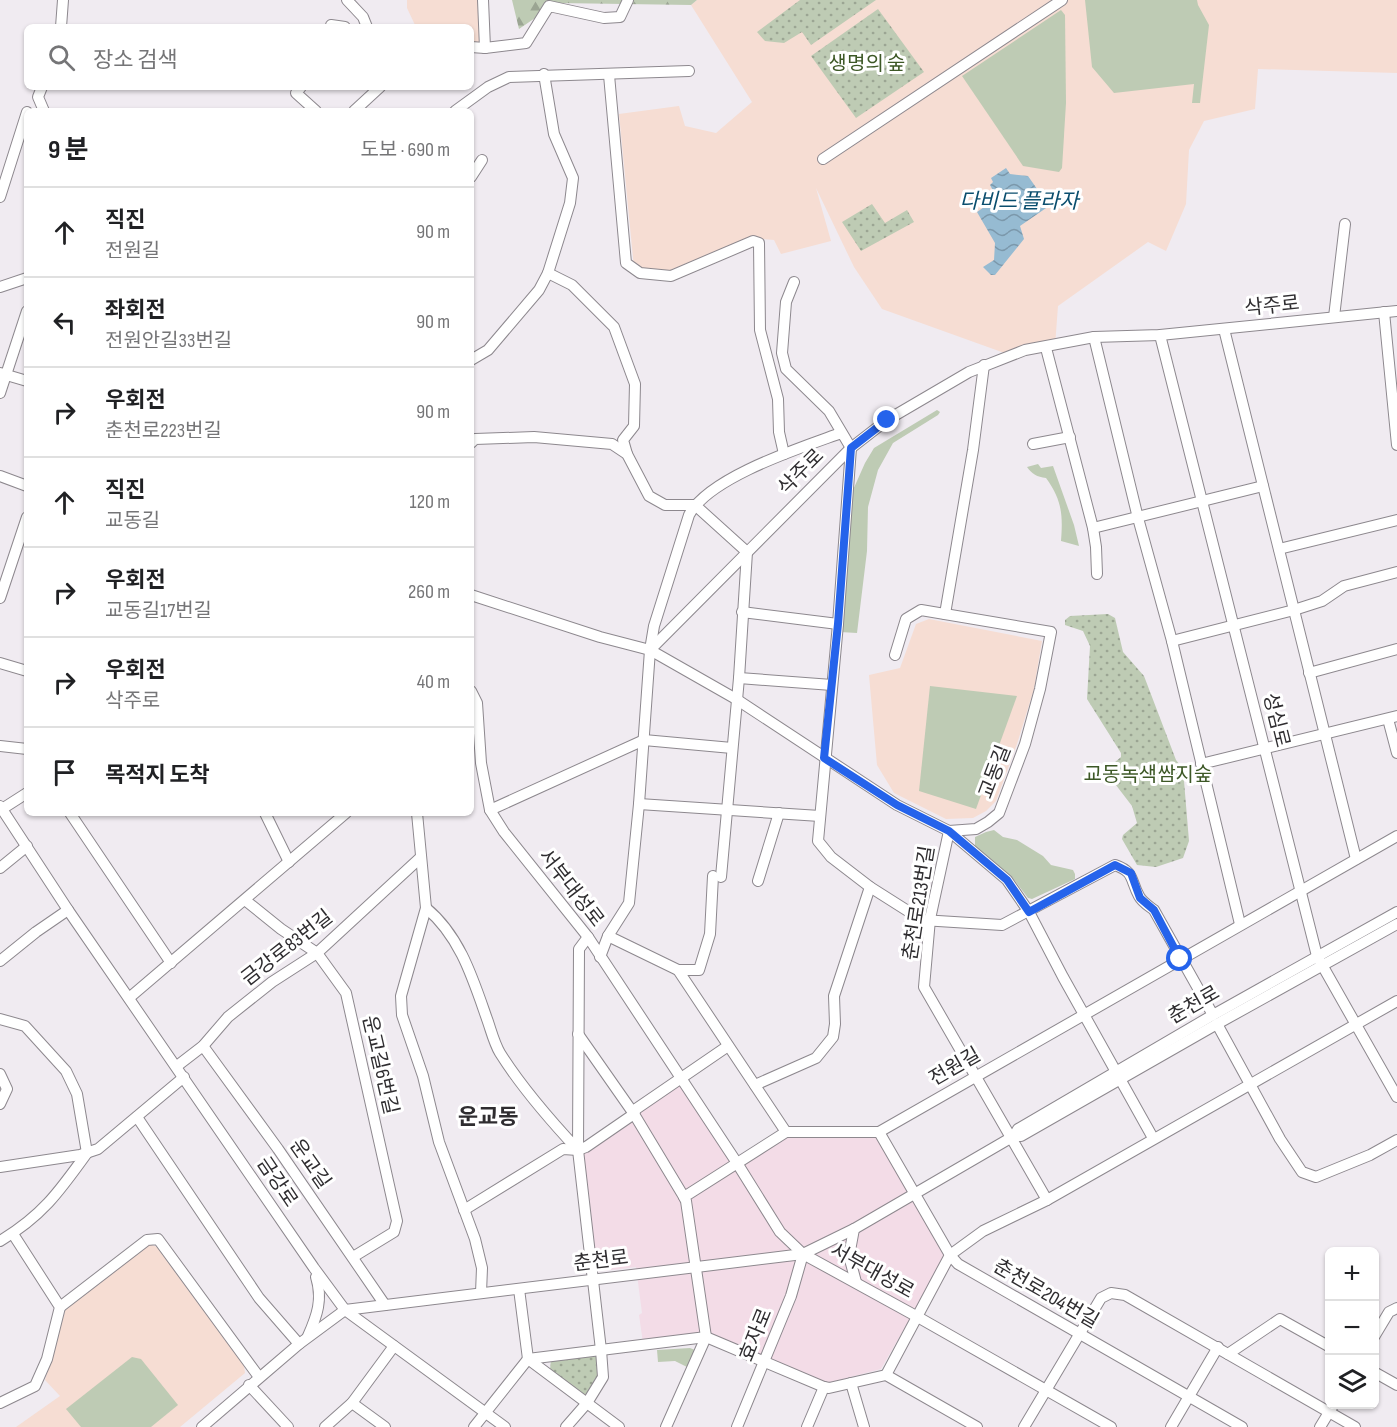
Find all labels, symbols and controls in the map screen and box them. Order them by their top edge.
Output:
search box [24,24,474,90]
icon: search [45,41,78,74]
text: 장소 검색 [93,47,177,74]
park label: 생명의 숲 [829,52,905,76]
text: 9 분 [48,135,88,166]
text: 도보 · 690 m [360,138,450,162]
water label: 다비드 플라자 [959,189,1081,214]
text: 직진 [105,207,145,234]
icon: ahead [48,216,81,249]
text: 90 m [416,220,450,244]
text: 전원길 [105,239,160,263]
street label: 삭주로 [1243,291,1301,321]
text: 좌회전 [105,297,166,324]
icon: left [48,306,81,339]
text: 90 m [416,310,450,334]
text: 전원안길33번길 [105,329,232,353]
text: 우회전 [105,387,166,414]
icon: right [48,396,81,429]
text: 90 m [416,400,450,424]
route end [873,406,899,432]
text: 춘천로223번길 [105,419,222,443]
street label: 삭주로 [773,444,829,500]
text: 직진 [105,477,145,504]
icon: ahead [48,486,81,519]
text: 120 m [410,490,450,514]
text: 교동길 [105,509,160,533]
text: 우회전 [105,567,166,594]
icon: right [48,576,81,609]
text: 260 m [408,580,450,604]
text: 교동길17번길 [105,599,212,623]
text: 우회전 [105,657,166,684]
icon: right [48,666,81,699]
text: 40 m [417,670,450,694]
text: 삭주로 [105,689,160,713]
street label: 성심로 [1258,690,1294,750]
street label: 교동길 [974,742,1016,802]
icon: arrive [48,756,81,789]
text: 목적지 도착 [105,762,210,789]
park label: 교동녹색쌈지숲 [1084,763,1212,787]
street label: 서부대성로 [533,844,609,932]
street label: 춘천로213번길 [898,844,940,962]
street label: 금강로83번길 [237,905,337,991]
route start [1166,945,1192,971]
street label: 춘천로 [1164,981,1224,1029]
street label: 운교길6번길 [357,1013,403,1117]
street label: 전원길 [925,1043,985,1091]
district label: 운교동 [458,1104,518,1131]
street label: 운교길 [284,1135,336,1193]
street label: 금강로 [252,1152,302,1212]
street label: 서부대성로 [826,1238,918,1304]
street label: 춘천로 [572,1246,630,1276]
map controls [1325,1247,1379,1409]
button: + [1325,1247,1379,1301]
street label: 춘천로204번길 [989,1254,1103,1334]
button: − [1325,1301,1379,1355]
street label: 효자로 [735,1305,777,1365]
button: layers [1325,1355,1379,1409]

